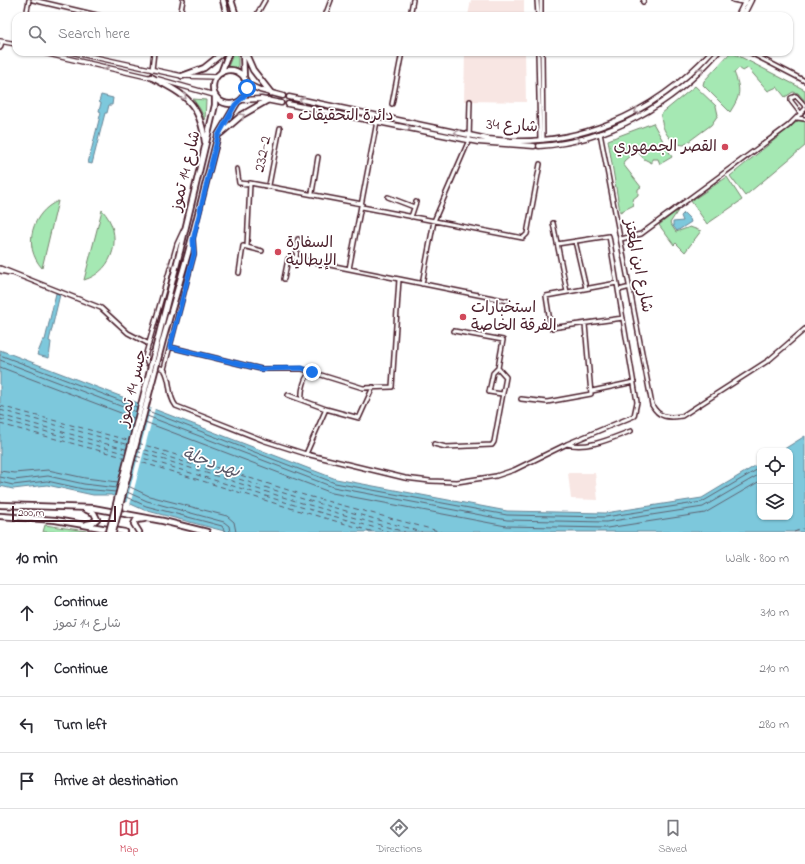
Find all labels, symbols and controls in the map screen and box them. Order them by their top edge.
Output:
search box [12,12,793,56]
icon: search [26,23,48,45]
text: Search here [58,23,130,45]
one-way arrow [102,63,109,71]
one-way arrow [696,67,704,75]
route start [238,79,256,97]
one-way arrow [180,93,187,100]
one-way arrow [299,96,305,104]
place label: دائرة التحقيقات [298,104,393,128]
one-way arrow [634,106,641,113]
marker: دائرة التحقيقات [285,111,295,121]
one-way arrow [238,113,245,121]
street label: شارع 34 [485,113,539,139]
one-way arrow [405,124,412,132]
street label: شارع 14 تموز [164,128,208,216]
one-way arrow [453,129,460,137]
street label: 232-2 [248,134,278,174]
place label: القصر الجمهوري [613,135,717,159]
one-way arrow [574,136,580,144]
marker: القصر الجمهوري [720,142,730,152]
street label: شارع ابن المعتز [617,215,659,315]
place label: السفارة الإيطالية [286,231,337,273]
marker: السفارة الإيطالية [273,247,283,257]
one-way arrow [167,262,176,269]
place label: استخبارات الفرقة الخاصة [471,296,557,338]
marker: استخبارات الفرقة الخاصة [458,312,468,322]
street label: جسر 14 تموز [111,347,154,431]
route end [303,363,321,381]
water label: نهر دجلة [179,442,245,485]
map controls [757,448,793,520]
button: locate [757,448,793,484]
button: layers [757,484,793,520]
scale bar [12,504,116,523]
text: 200 m [18,505,44,521]
text: 10 min [16,546,58,571]
text: Walk · 800 m [725,549,789,568]
text: Continue [54,591,108,613]
icon: ahead [16,602,38,624]
text: 310 m [761,603,789,622]
text: شارع 14 تموز [54,614,121,633]
icon: ahead [16,658,38,680]
text: Continue [54,658,108,680]
text: 210 m [759,659,789,678]
icon: left [16,714,38,736]
text: Turn left [54,714,107,736]
text: 280 m [759,715,789,734]
icon: arrive [16,770,38,792]
text: Arrive at destination [54,770,178,792]
tab: Map [118,817,140,857]
tab: Directions [376,817,422,857]
tab: Saved [658,817,687,857]

